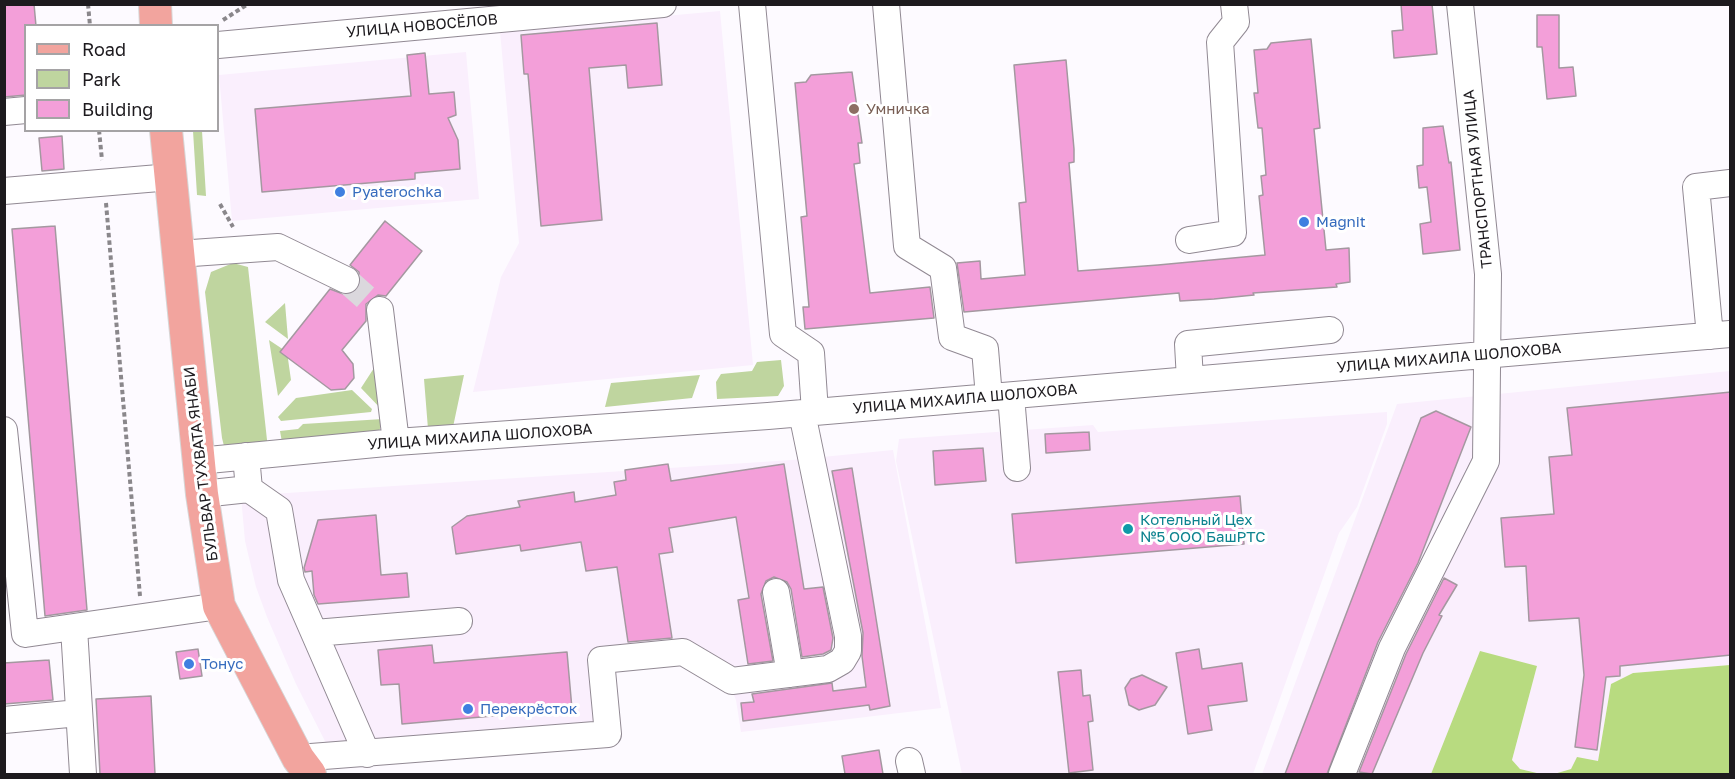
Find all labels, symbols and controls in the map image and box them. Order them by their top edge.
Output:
street label: УЛИЦА НОВОСЁЛОВ [346,10,498,42]
legend [24,24,219,132]
text: Road [82,38,126,60]
text: Park [82,68,121,90]
street label: ТРАНСПОРТНАЯ УЛИЦА [1460,89,1496,269]
text: Building [82,98,153,120]
place label: Умничка [866,100,930,118]
marker: Умничка [847,102,861,116]
place label: Pyaterochka [352,183,442,201]
marker: Pyaterochka [333,185,347,199]
place label: Magnit [1316,213,1366,231]
marker: Magnit [1297,215,1311,229]
street label: УЛИЦА МИХАИЛА ШОЛОХОВА [1336,339,1562,377]
street label: БУЛЬВАР ТУХВАТА ЯНАБИ [180,366,222,562]
street label: УЛИЦА МИХАИЛА ШОЛОХОВА [852,380,1078,418]
street label: УЛИЦА МИХАИЛА ШОЛОХОВА [367,420,593,454]
place label: Котельный Цех №5 ООО БашРТС [1140,511,1265,546]
marker: Котельный Цех №5 ООО БашРТС [1121,522,1135,536]
place label: Тонус [201,655,243,673]
marker: Тонус [182,657,196,671]
place label: Перекрёсток [480,700,577,718]
marker: Перекрёсток [461,702,475,716]

